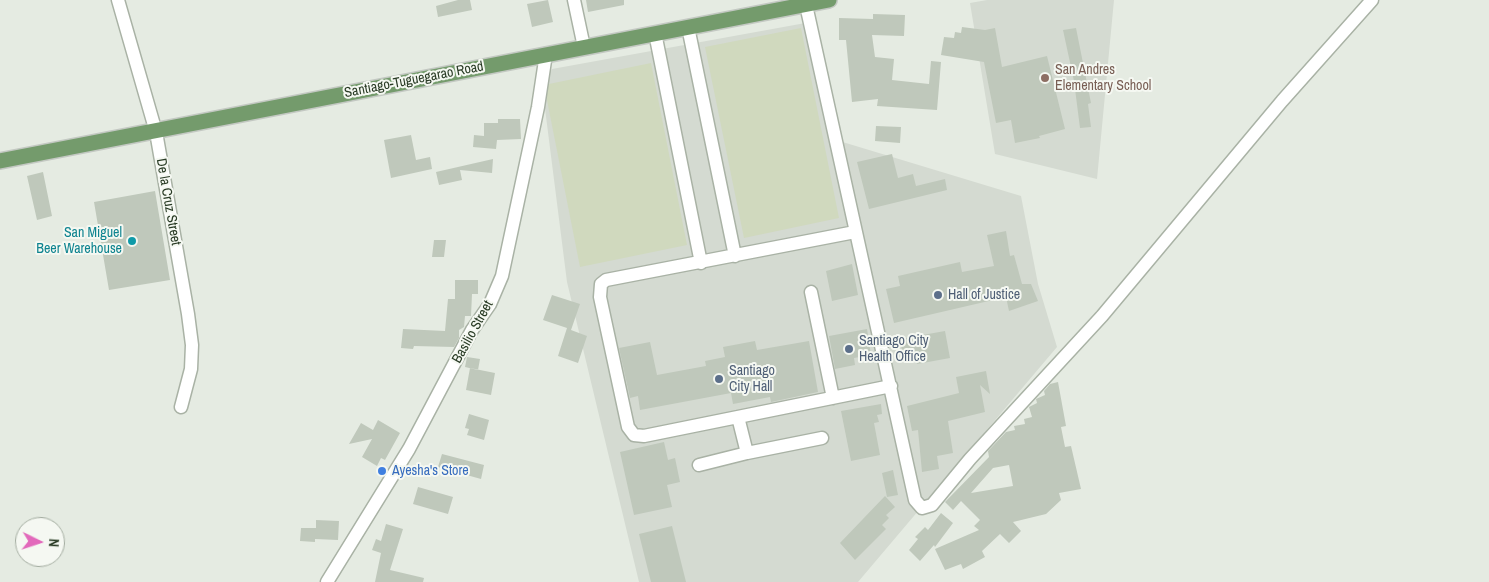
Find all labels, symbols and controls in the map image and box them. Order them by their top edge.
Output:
street label: Santiago-Tuguegarao Road [343,58,485,102]
place label: San Andres Elementary School [1055,62,1151,94]
marker: San Andres Elementary School [1039,72,1051,84]
street label: De la Cruz Street [152,157,184,247]
place label: San Miguel Beer Warehouse [36,225,122,258]
marker: San Miguel Beer Warehouse [126,235,138,247]
place label: Hall of Justice [948,287,1020,303]
marker: Hall of Justice [932,289,944,301]
street label: Basilio Street [449,298,497,366]
place label: Santiago City Health Office [859,333,929,366]
marker: Santiago City Health Office [843,343,855,355]
place label: Santiago City Hall [729,363,775,396]
marker: Santiago City Hall [713,373,725,385]
place label: Ayesha's Store [392,463,469,479]
marker: Ayesha's Store [376,465,388,477]
north arrow [15,517,65,567]
text: N [45,538,63,548]

